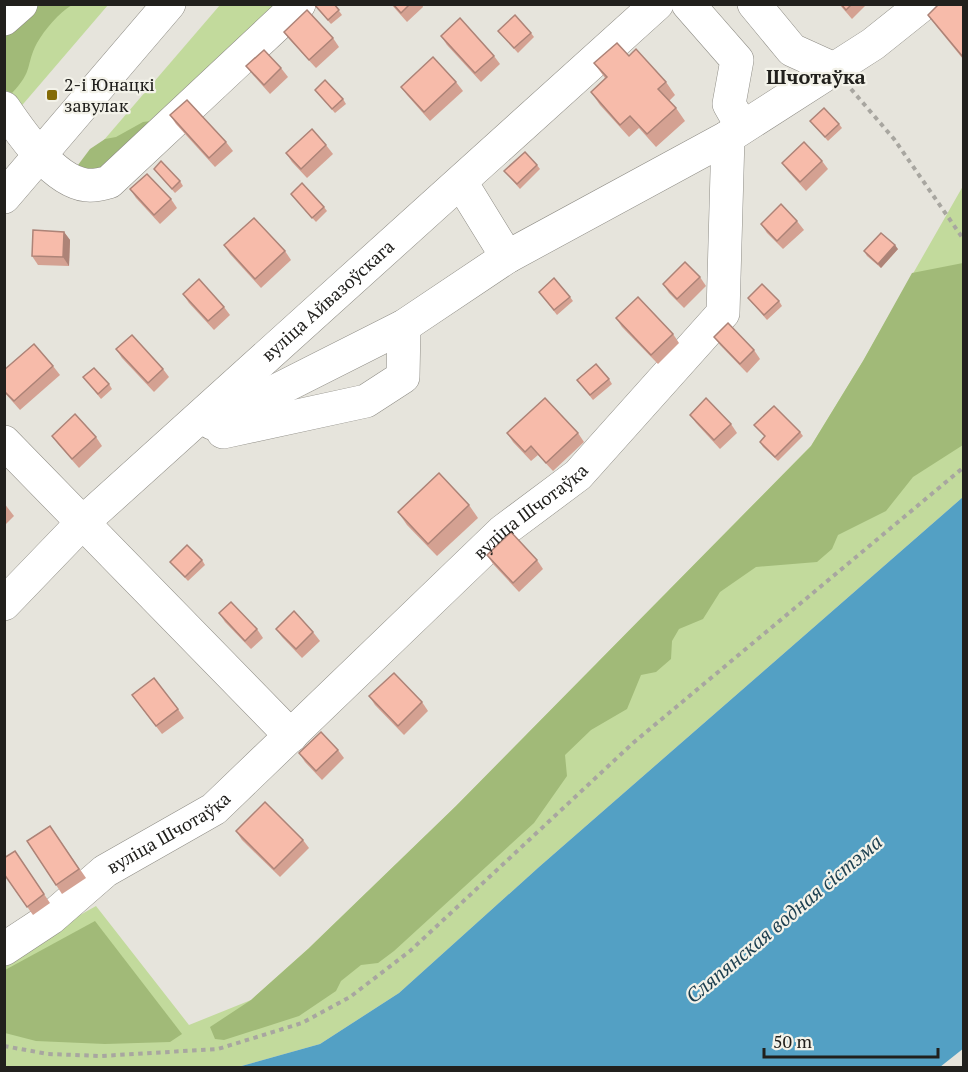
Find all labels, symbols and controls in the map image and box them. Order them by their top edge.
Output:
district label: Шчотаўка [766,63,866,90]
place label: 2-і Юнацкі завулак [64,72,155,117]
marker: 2-і Юнацкі завулак [45,88,59,102]
street label: вуліца Айвазоўскага [256,234,399,366]
street label: вуліца Шчотаўка [468,459,593,564]
street label: вуліца Шчотаўка [102,787,235,879]
water label: Сляпянская водная сістэма [680,828,888,1009]
scale bar [764,1021,938,1059]
text: 50 m [773,1029,813,1053]

